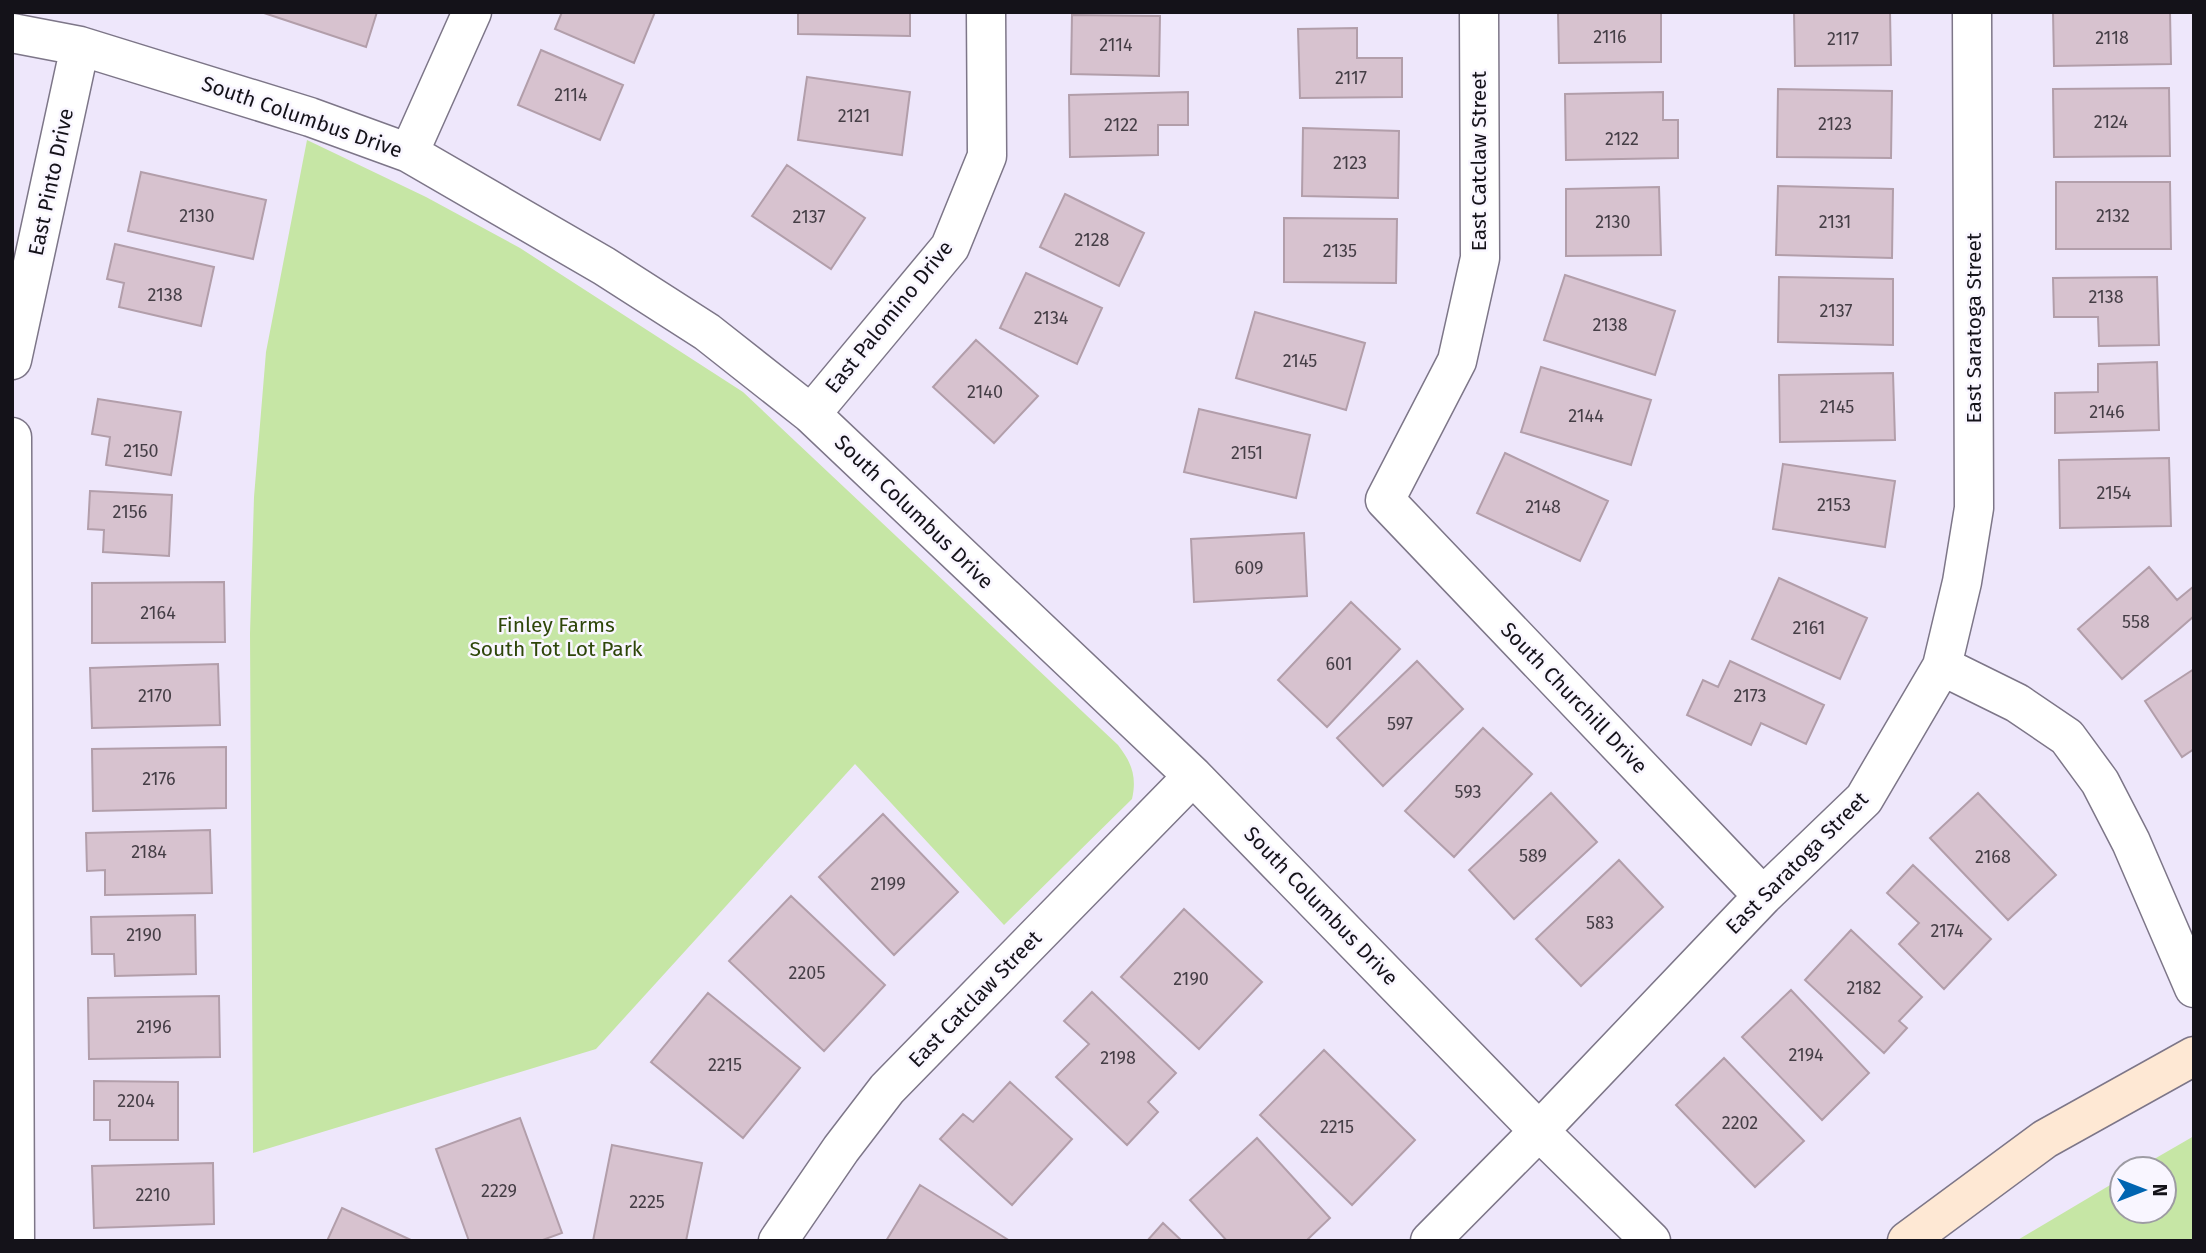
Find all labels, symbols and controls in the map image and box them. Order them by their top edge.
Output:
house number: 2116 [1593,26,1627,48]
house number: 2118 [2095,27,2129,49]
house number: 2117 [1827,28,1859,50]
house number: 2114 [1099,34,1133,56]
house number: 2117 [1335,67,1367,89]
street label: South Columbus Drive [198,70,406,164]
street label: East Catclaw Street [1466,70,1492,251]
house number: 2114 [554,84,588,106]
house number: 2121 [838,105,870,127]
street label: East Pinto Drive [23,106,79,258]
house number: 2124 [2094,111,2129,133]
house number: 2123 [1818,113,1852,135]
house number: 2122 [1104,114,1138,136]
house number: 2122 [1605,128,1639,150]
house number: 2123 [1333,152,1367,174]
house number: 2130 [179,205,215,227]
house number: 2132 [2096,205,2130,227]
house number: 2137 [792,206,826,228]
house number: 2130 [1595,211,1631,233]
house number: 2131 [1819,211,1851,233]
house number: 2128 [1074,229,1110,251]
street label: East Saratoga Street [1961,232,1987,423]
street label: East Palomino Drive [819,235,959,399]
house number: 2135 [1323,240,1357,262]
house number: 2138 [147,284,183,306]
house number: 2138 [2088,286,2124,308]
house number: 2137 [1819,300,1853,322]
house number: 2134 [1034,307,1069,329]
house number: 2138 [1592,314,1628,336]
house number: 2145 [1283,350,1317,372]
house number: 2140 [967,381,1003,403]
house number: 2145 [1820,396,1854,418]
house number: 2146 [2089,401,2125,423]
house number: 2144 [1568,405,1604,427]
street label: South Columbus Drive [829,429,999,595]
house number: 2150 [123,440,159,462]
house number: 2151 [1231,442,1263,464]
house number: 2154 [2097,482,2132,504]
house number: 2153 [1817,494,1851,516]
house number: 2148 [1525,496,1561,518]
house number: 2156 [113,501,147,523]
house number: 609 [1235,557,1263,579]
house number: 2164 [140,602,176,624]
house number: 558 [2122,611,2150,633]
park label: Finley Farms South Tot Lot Park [469,612,643,662]
street label: South Churchill Drive [1495,617,1653,779]
house number: 2161 [1793,617,1825,639]
house number: 601 [1326,653,1352,675]
house number: 2170 [138,685,172,707]
house number: 2173 [1733,685,1767,707]
house number: 597 [1387,713,1413,735]
house number: 2176 [142,768,176,790]
house number: 593 [1455,781,1481,803]
street label: East Saratoga Street [1720,786,1874,940]
street label: South Columbus Drive [1238,821,1404,991]
house number: 2184 [131,841,167,863]
house number: 589 [1519,845,1547,867]
house number: 2168 [1975,846,2011,868]
house number: 2199 [870,873,906,895]
house number: 583 [1586,912,1614,934]
house number: 2174 [1930,920,1964,942]
house number: 2190 [126,924,162,946]
street label: East Catclaw Street [903,925,1047,1073]
house number: 2205 [789,962,825,984]
house number: 2190 [1173,968,1209,990]
house number: 2182 [1847,977,1882,999]
house number: 2196 [136,1016,172,1038]
house number: 2194 [1788,1044,1824,1066]
house number: 2198 [1100,1047,1136,1069]
house number: 2215 [708,1054,742,1076]
house number: 2204 [117,1090,155,1112]
house number: 2202 [1722,1112,1758,1134]
house number: 2215 [1320,1116,1354,1138]
north arrow [2108,1155,2178,1225]
house number: 2229 [481,1180,517,1202]
house number: 2210 [135,1184,171,1206]
text: N [2148,1184,2171,1196]
house number: 2225 [629,1191,665,1213]

